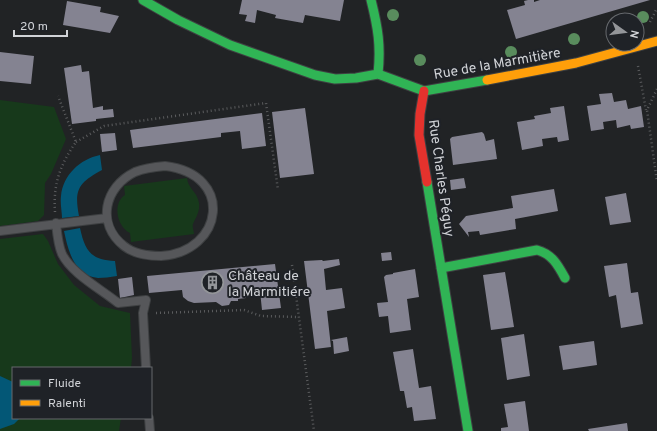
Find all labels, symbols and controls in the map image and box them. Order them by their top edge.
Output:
scale bar [14,12,67,38]
north arrow [605,12,645,52]
text: 20 m [20,19,48,35]
text: N [626,29,641,40]
street label: Rue de la Marmitière [432,45,562,84]
street label: Rue Charles Péguy [424,118,457,238]
place label: Château de la Marmitiére [228,268,310,301]
building icon: Château de la Marmitiére [200,270,226,296]
legend [12,367,152,419]
text: Fluide [48,376,81,392]
text: Ralenti [48,396,86,412]

